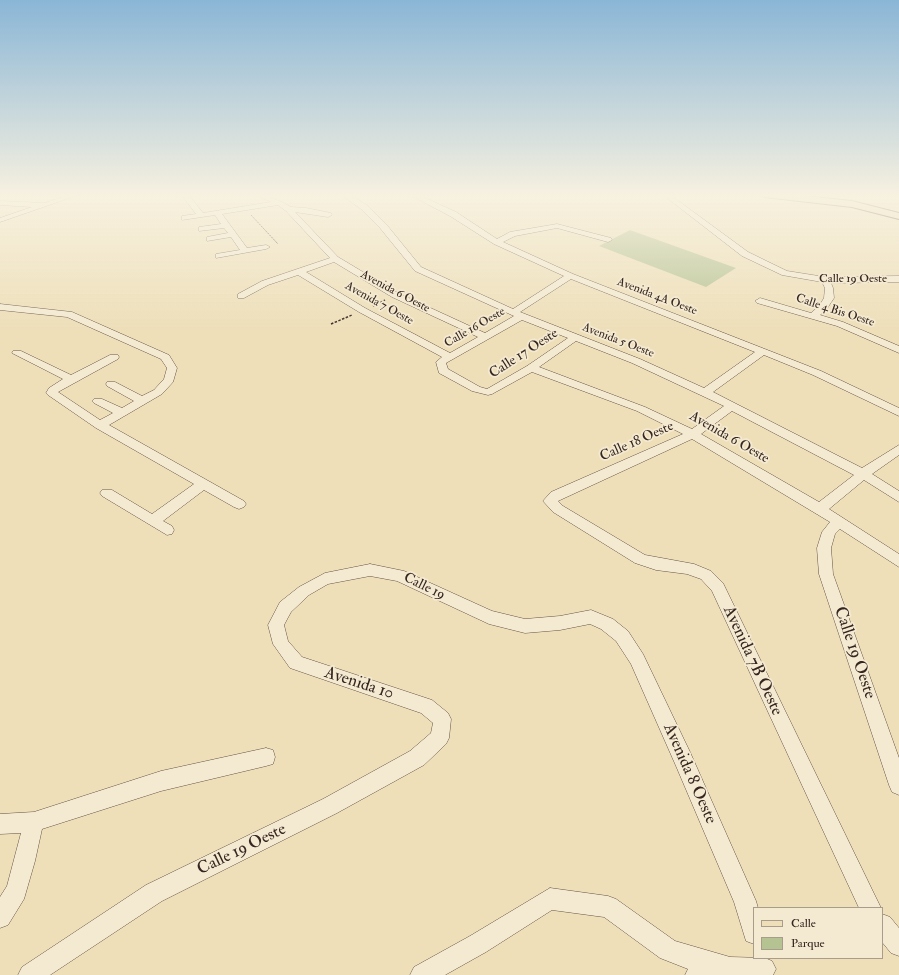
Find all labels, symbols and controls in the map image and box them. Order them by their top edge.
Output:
street label: Avenida 6 Oeste [358,268,432,316]
street label: Calle 19 Oeste [819,272,887,286]
street label: Avenida 4A Oeste [615,275,699,319]
street label: Avenida 7 Oeste [342,279,416,329]
street label: Calle 4 Bis Oeste [794,292,876,330]
street label: Calle 16 Oeste [442,305,508,351]
street label: Avenida 5 Oeste [580,321,656,361]
street label: Calle 17 Oeste [486,326,562,382]
street label: Avenida 6 Oeste [686,408,772,468]
street label: Calle 18 Oeste [598,418,676,466]
street label: Calle 19 [401,570,447,604]
street label: Avenida 7B Oeste [718,603,786,719]
street label: Calle 19 Oeste [829,604,879,702]
street label: Avenida 10 [322,663,396,705]
street label: Avenida 8 Oeste [658,721,720,827]
street label: Calle 19 Oeste [194,820,290,880]
legend [753,907,883,959]
text: Calle [791,916,816,931]
text: Parque [791,936,825,951]

